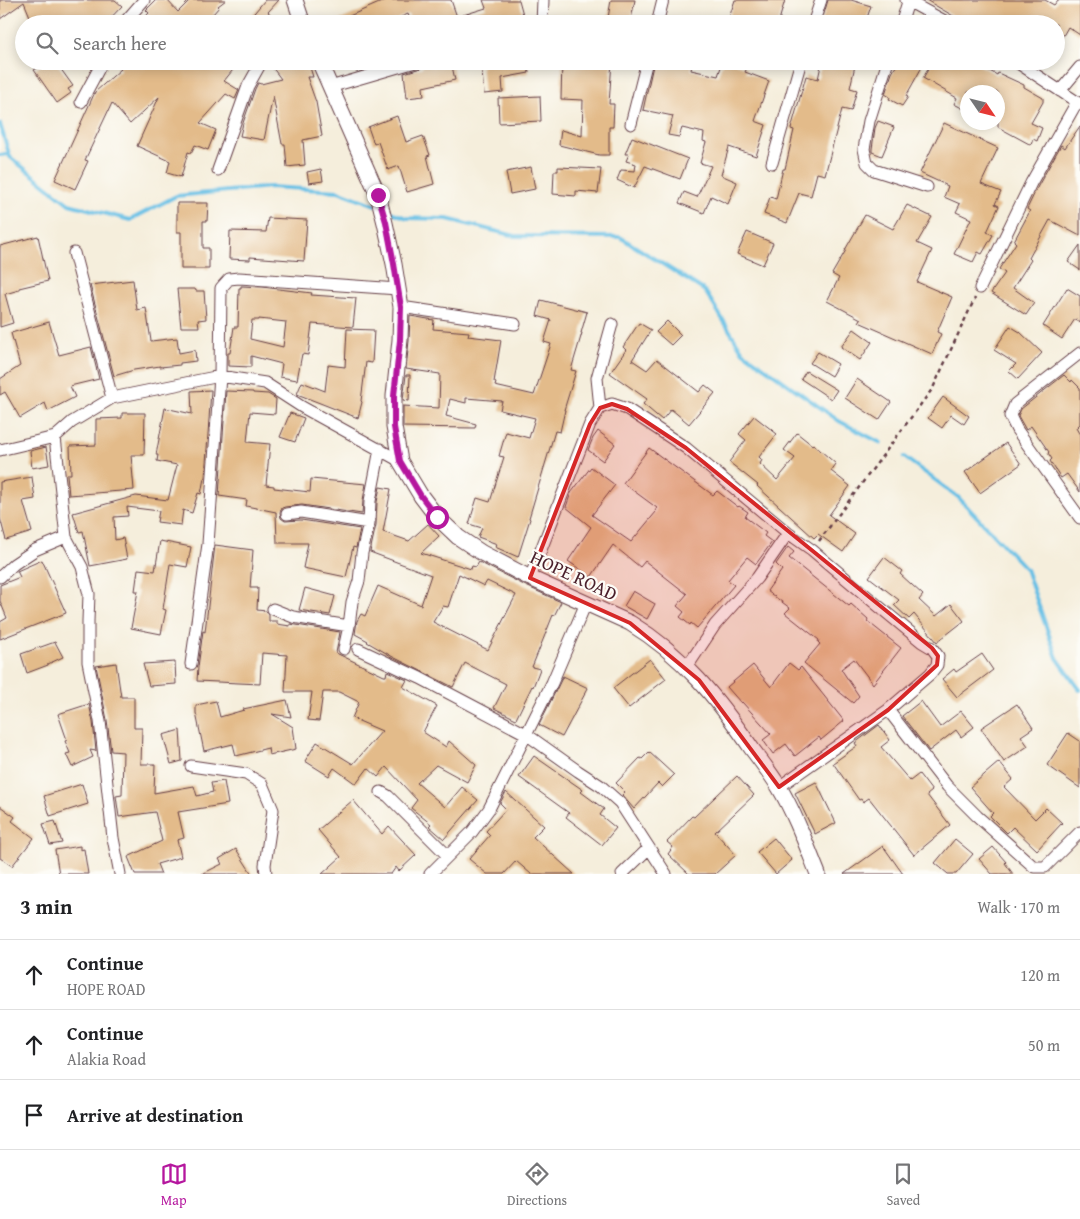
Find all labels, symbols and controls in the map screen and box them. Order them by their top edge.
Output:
search box [15,15,1065,70]
icon: search [33,29,61,57]
text: Search here [73,29,167,57]
north arrow [960,85,1005,130]
route end [367,184,390,207]
route start [426,506,449,529]
street label: HOPE ROAD [526,543,622,607]
text: 3 min [20,891,72,922]
text: Walk · 170 m [977,895,1060,919]
text: Continue [67,949,144,977]
icon: ahead [20,961,48,989]
text: 120 m [1020,963,1060,987]
text: HOPE ROAD [67,977,145,1001]
text: Continue [67,1019,144,1047]
icon: ahead [20,1031,48,1059]
text: 50 m [1028,1033,1060,1057]
text: Alakia Road [67,1047,146,1071]
icon: arrive [20,1101,48,1129]
text: Arrive at destination [67,1101,243,1129]
tab: Map [160,1160,188,1210]
tab: Directions [507,1160,567,1210]
tab: Saved [886,1160,920,1210]

